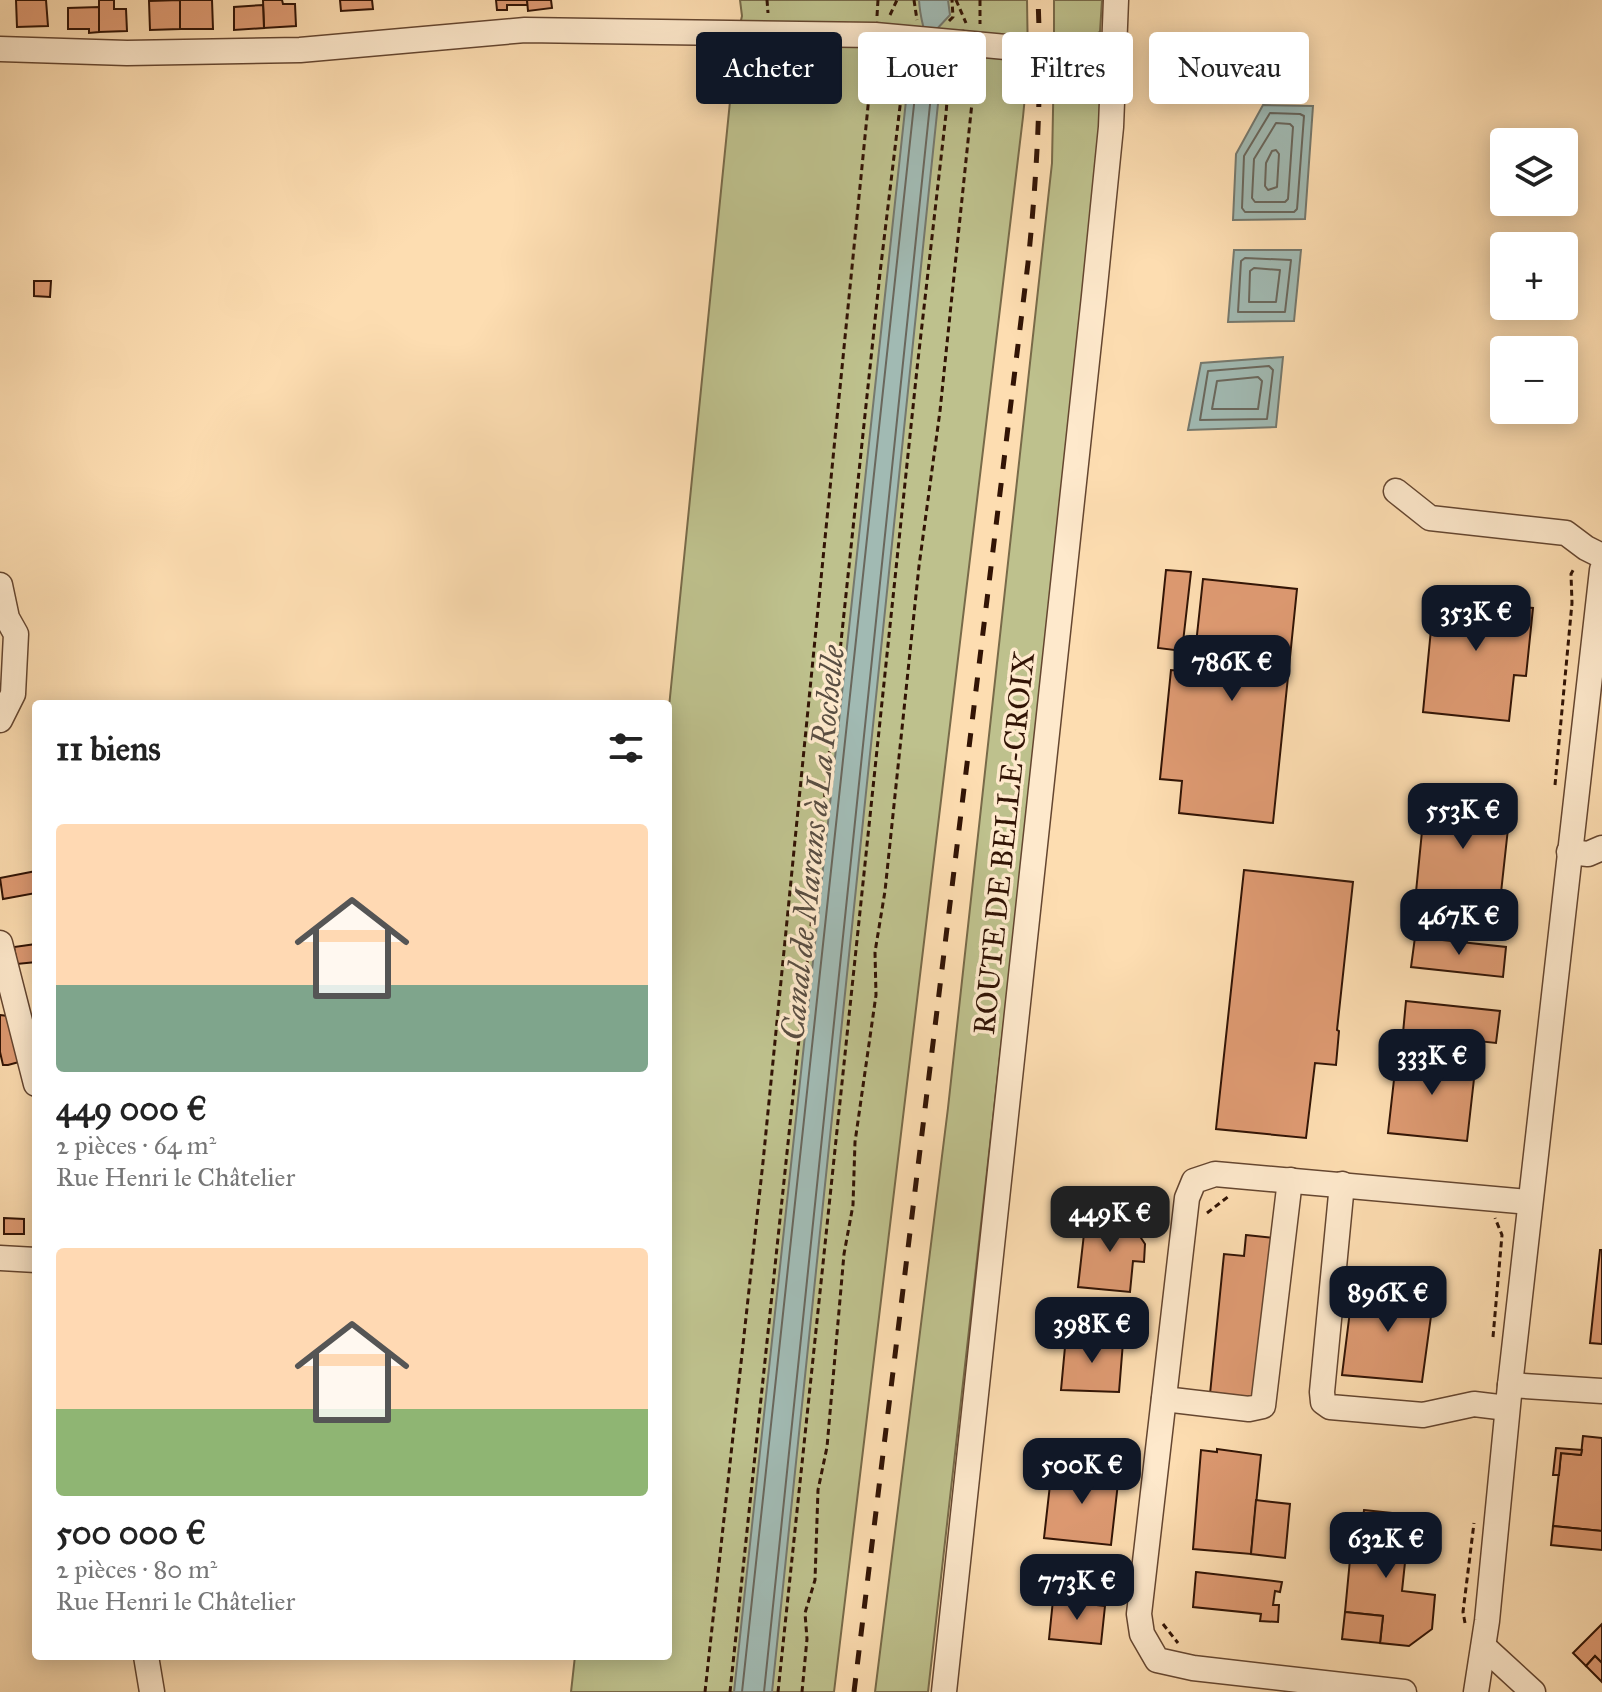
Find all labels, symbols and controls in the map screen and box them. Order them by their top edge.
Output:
chip: Acheter [696,32,842,104]
chip: Louer [858,32,986,104]
chip: Filtres [1002,32,1133,104]
chip: Nouveau [1149,32,1309,104]
map controls [1490,128,1578,424]
button: layers [1490,128,1578,216]
button: + [1490,232,1578,320]
button: − [1490,336,1578,424]
pin: 353K € [1411,585,1541,653]
text: 353K € [1440,595,1512,627]
pin: 786K € [1167,635,1297,703]
water label: Canal de Marans à La Rochelle [773,643,853,1042]
text: 786K € [1192,645,1272,677]
street label: ROUTE DE BELLE-CROIX [966,650,1042,1036]
icon: filters [604,726,648,770]
text: 11 biens [56,728,161,769]
pin: 553K € [1398,783,1528,851]
text: 553K € [1426,793,1500,825]
icon: home [280,876,424,1020]
pin: 467K € [1394,889,1524,957]
text: 467K € [1418,899,1500,931]
pin: 333K € [1367,1029,1497,1097]
text: 333K € [1396,1039,1468,1071]
text: 449 000 € [56,1088,207,1129]
text: 2 pièces · 64 m² [56,1129,216,1161]
text: Rue Henri le Châtelier [56,1161,295,1193]
pin: 449K € [1045,1186,1175,1254]
text: 449K € [1069,1196,1151,1228]
pin: 896K € [1323,1266,1453,1334]
text: 896K € [1348,1276,1428,1308]
pin: 398K € [1027,1297,1157,1365]
icon: home [280,1300,424,1444]
text: 398K € [1053,1307,1131,1339]
pin: 500K € [1017,1438,1147,1506]
text: 500K € [1041,1448,1123,1480]
text: 500 000 € [56,1512,206,1553]
pin: 632K € [1321,1512,1451,1580]
text: 632K € [1348,1522,1424,1554]
text: 2 pièces · 80 m² [56,1553,217,1585]
pin: 773K € [1012,1554,1142,1622]
text: 773K € [1038,1564,1116,1596]
text: Rue Henri le Châtelier [56,1585,295,1617]

